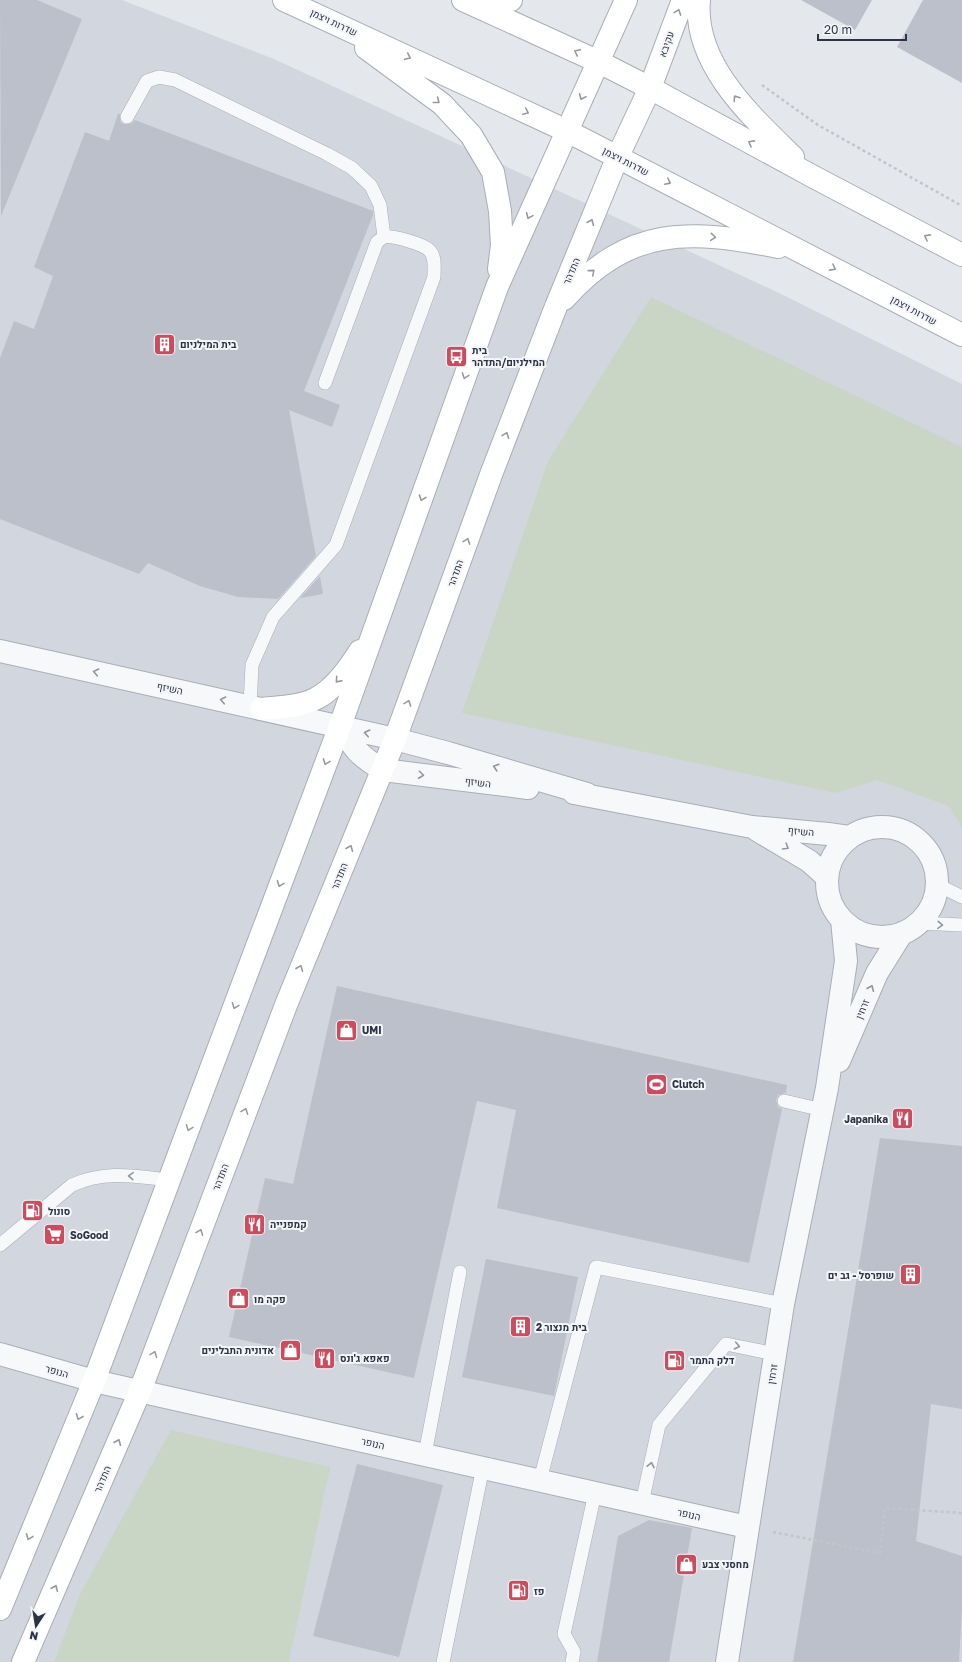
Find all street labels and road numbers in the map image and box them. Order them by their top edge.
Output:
street label: שדרות ויצמן [309,6,359,38]
street label: עקיבא [656,29,676,59]
street label: שדרות ויצמן [601,144,651,178]
street label: התדהר [560,256,582,286]
street label: שדרות ויצמן [889,293,939,327]
street label: התדהר [445,558,465,588]
street label: השיזף [156,679,184,697]
street label: השיזף [464,774,492,790]
street label: השיזף [787,824,815,838]
street label: התדהר [328,861,350,891]
street label: זרחין [852,997,872,1021]
street label: התדהר [209,1162,231,1192]
street label: הנופר [44,1362,70,1380]
street label: זרחין [764,1363,780,1385]
street label: הנופר [360,1434,386,1452]
street label: התדהר [91,1464,113,1494]
street label: הנופר [676,1505,702,1523]

